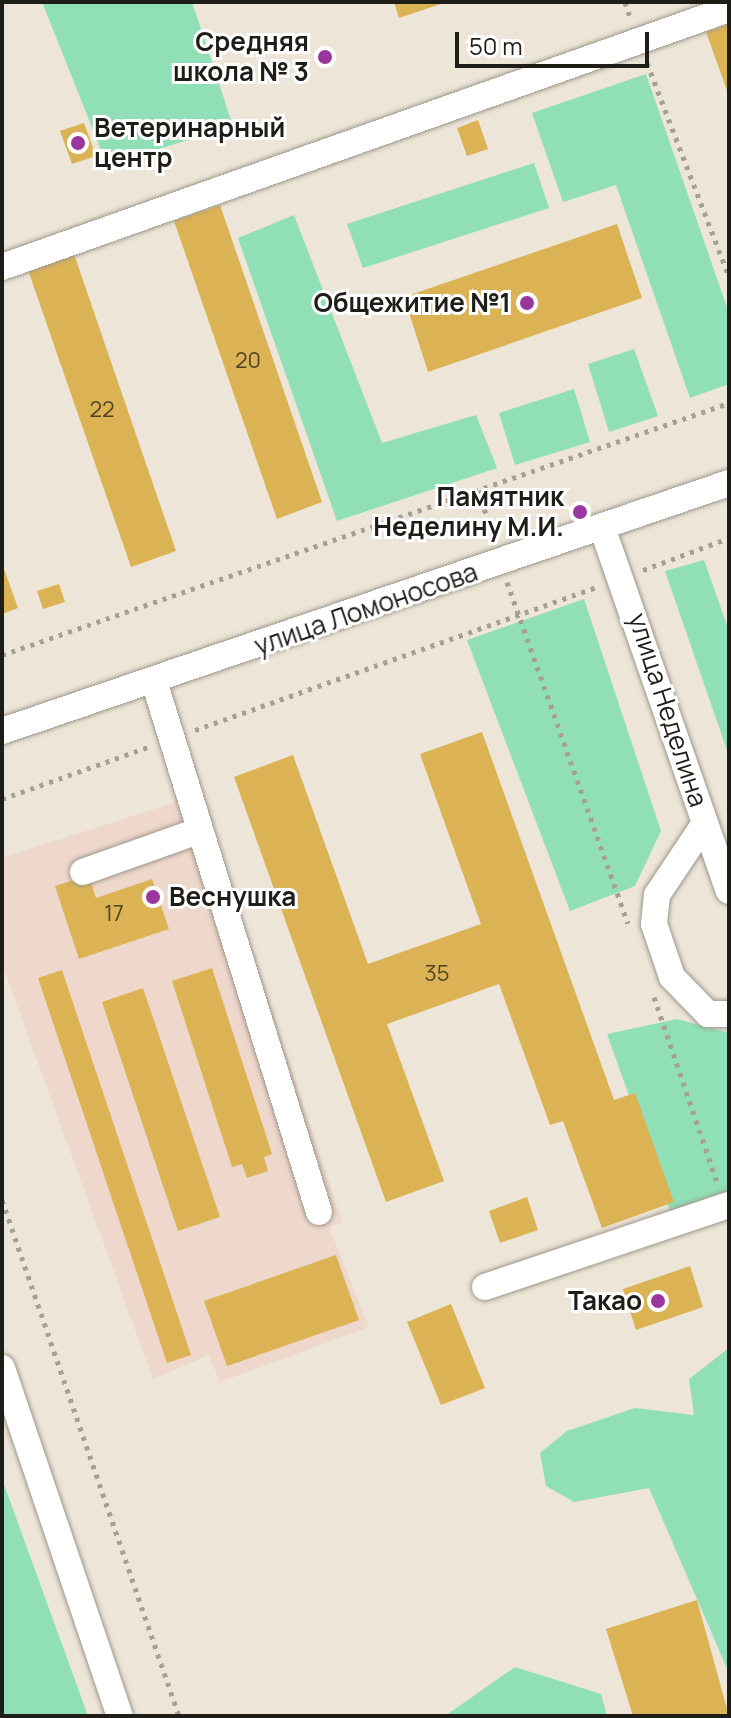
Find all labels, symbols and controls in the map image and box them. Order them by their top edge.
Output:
scale bar [459,16,653,66]
place label: Средняя школа № 3 [173,26,309,88]
text: 50 m [469,29,523,62]
marker: Средняя школа № 3 [316,48,334,66]
place label: Ветеринарный центр [94,112,285,174]
marker: Ветеринарный центр [69,134,87,152]
place label: Общежитие №1 [314,287,511,319]
marker: Общежитие №1 [518,294,536,312]
house number: 20 [235,348,261,374]
house number: 22 [89,397,115,423]
place label: Памятник Неделину М.И. [373,481,564,542]
marker: Памятник Неделину М.И. [571,503,589,521]
street label: улица Ломоносова [250,556,482,662]
street label: улица Неделина [622,609,714,811]
place label: Веснушка [169,881,296,913]
marker: Веснушка [144,888,162,906]
house number: 17 [104,901,124,927]
house number: 35 [425,961,449,987]
place label: Такао [568,1285,642,1317]
marker: Такао [649,1292,667,1310]

